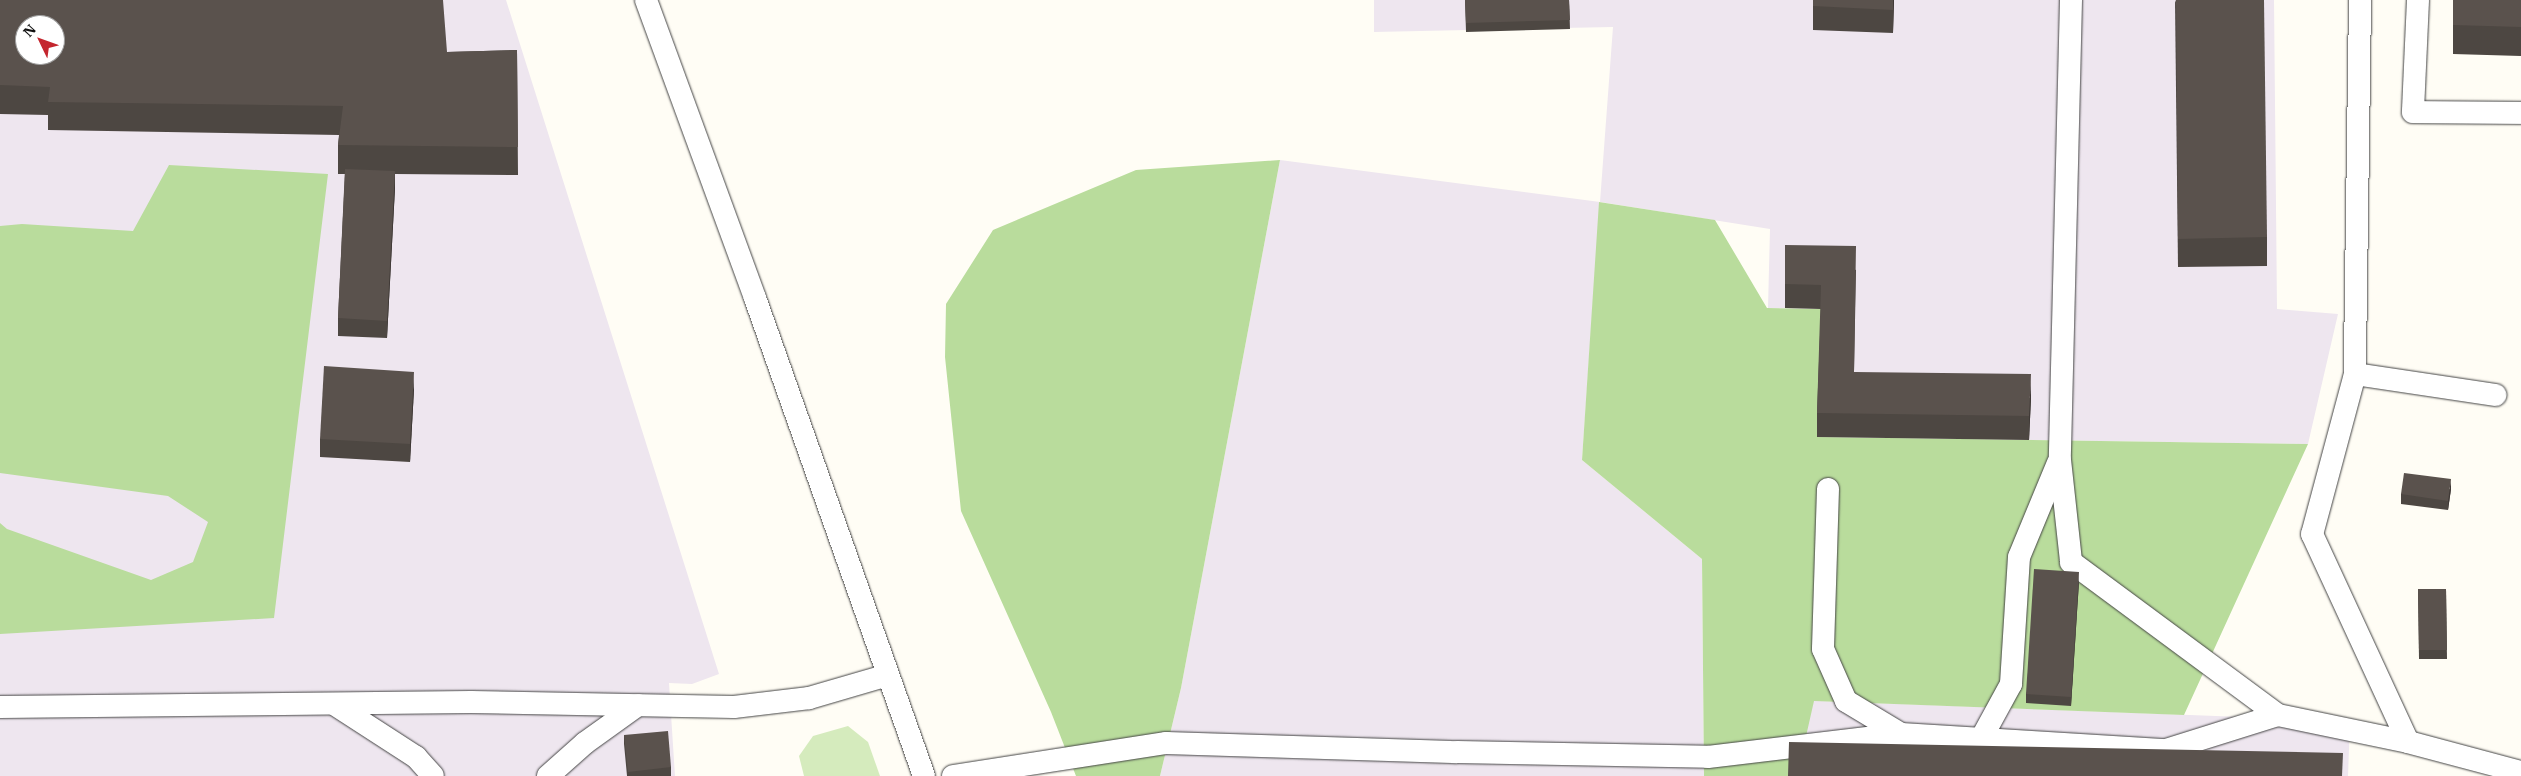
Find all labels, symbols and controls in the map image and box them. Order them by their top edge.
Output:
north arrow [15,15,65,65]
text: N [19,20,40,41]

